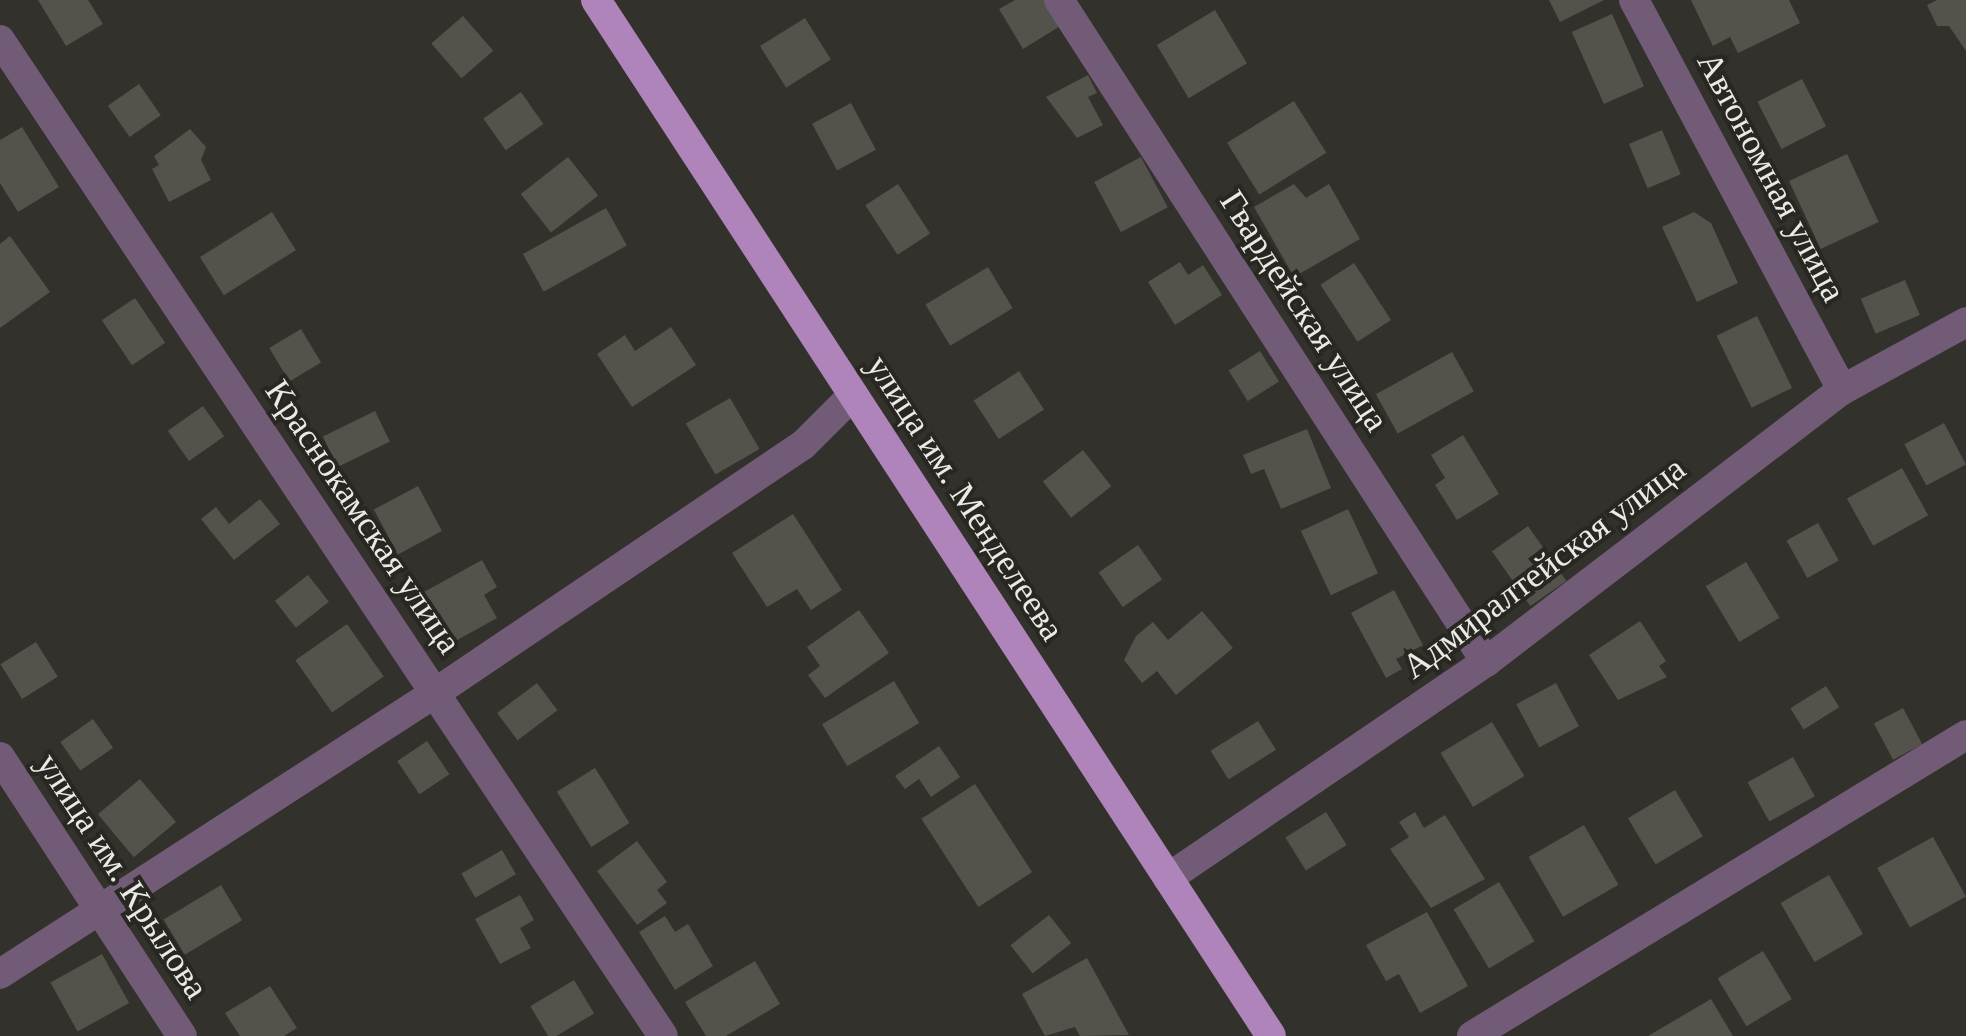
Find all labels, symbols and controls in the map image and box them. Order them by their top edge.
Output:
street label: Автономная улица [1688,45,1854,309]
street label: Гвардейская улица [1211,183,1397,439]
street label: улица им. Менделеева [857,347,1073,649]
street label: Краснокамская улица [256,372,470,662]
street label: Адмиралтейская улица [1394,448,1694,688]
street label: улица им. Крылова [27,745,217,1007]

